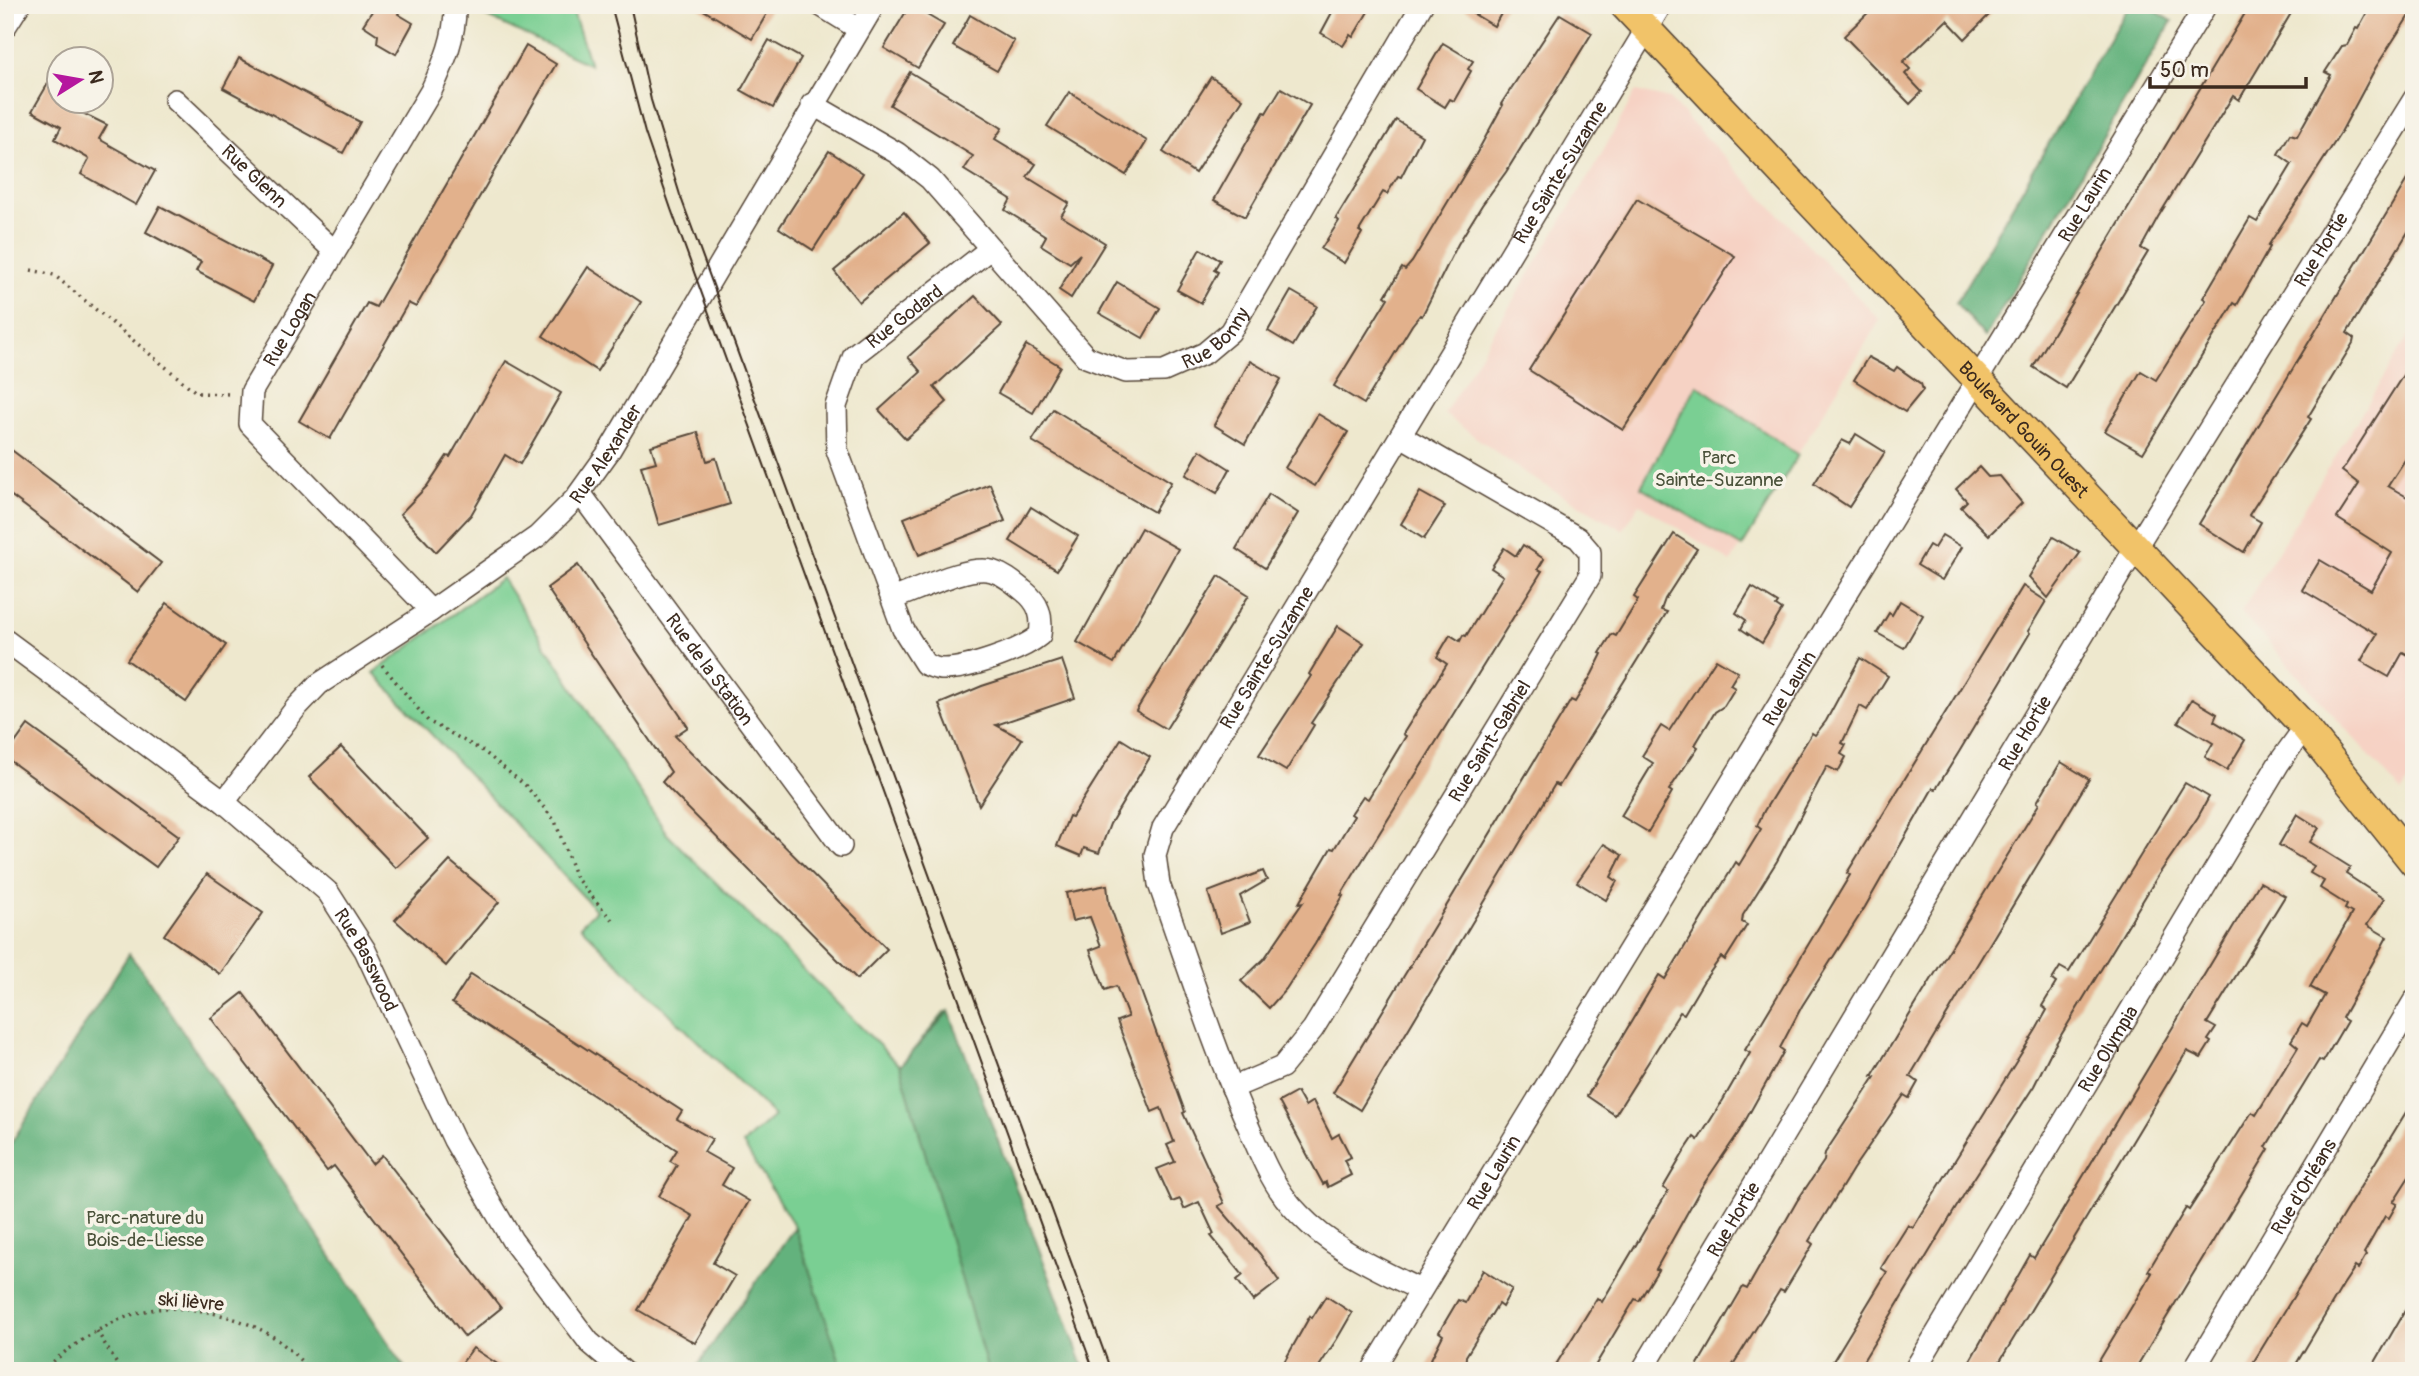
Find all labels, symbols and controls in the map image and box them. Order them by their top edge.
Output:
north arrow [46,46,116,116]
scale bar [2150,46,2305,90]
text: 50 m [2160,57,2209,84]
text: N [83,68,109,86]
street label: Rue Sainte-Suzanne [1508,96,1613,248]
street label: Rue Glenn [216,140,292,213]
street label: Rue Laurin [2053,163,2117,247]
street label: Rue Hortie [2289,208,2354,292]
street label: Rue Godard [861,279,948,354]
street label: Rue Logan [258,287,322,371]
street label: Rue Bonny [1178,303,1255,375]
street label: Boulevard Gouin Ouest [1953,356,2094,504]
street label: Rue Alexander [565,400,648,509]
park label: Parc Sainte-Suzanne [1655,446,1784,492]
street label: Rue Sainte-Suzanne [1215,581,1320,734]
street label: Rue de la Station [660,609,759,730]
street label: Rue Laurin [1758,647,1822,731]
street label: Rue Saint-Gabriel [1444,676,1536,807]
street label: Rue Hortie [1994,691,2058,775]
street label: Rue Basswood [329,904,403,1015]
street label: Rue Olympia [2073,1001,2144,1097]
street label: Rue Laurin [1462,1131,1526,1215]
street label: Rue d'Orléans [2266,1134,2342,1239]
street label: Rue Hortie [1702,1177,1766,1262]
park label: Parc-nature du Bois-de-Liesse [86,1206,204,1252]
street label: ski lièvre [157,1287,226,1317]

